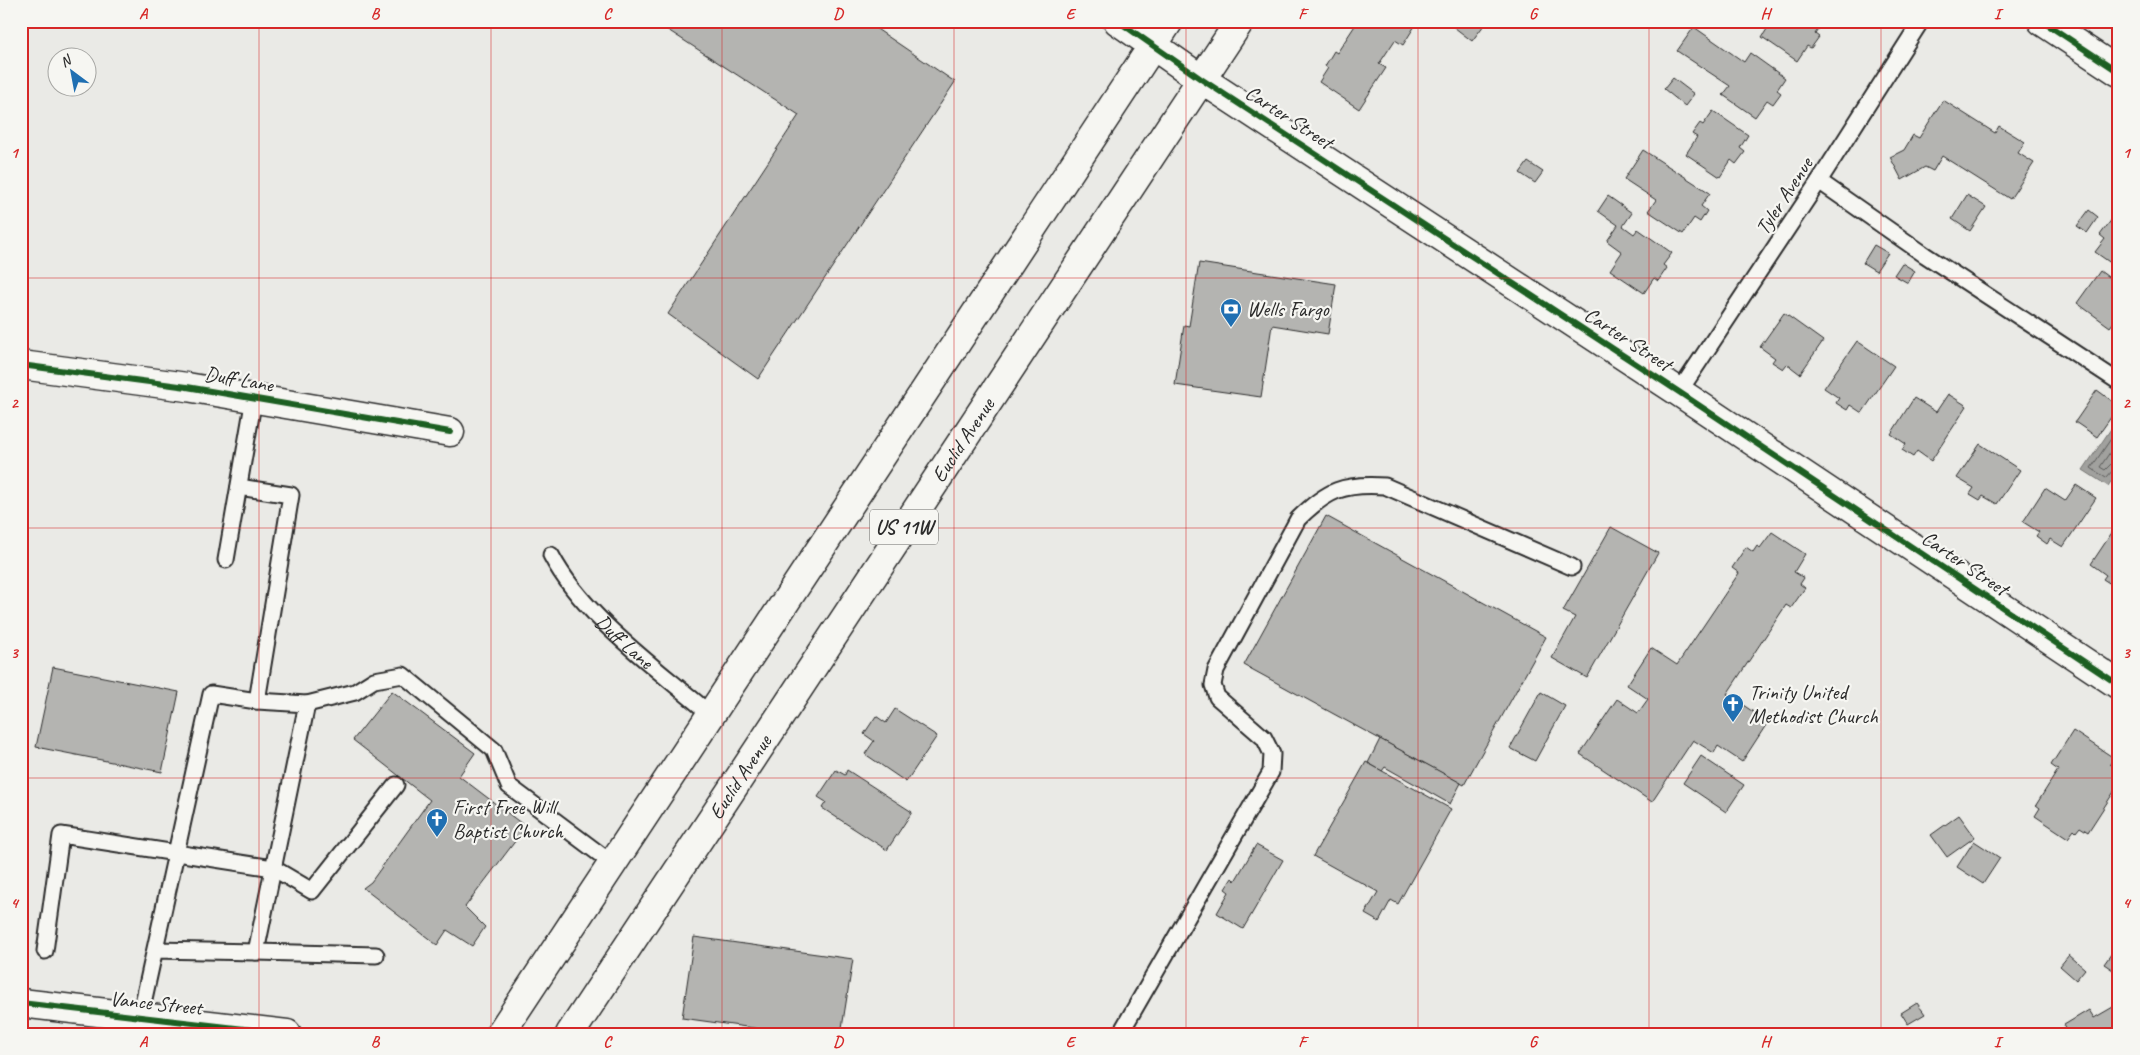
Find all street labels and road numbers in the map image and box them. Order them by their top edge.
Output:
street label: Carter Street [1240,79,1340,156]
street label: Tyler Avenue [1749,151,1820,240]
street label: Carter Street [1579,301,1679,378]
street label: Duff Lane [203,360,276,398]
street label: Euclid Avenue [926,392,1001,487]
road number: US 11W [870,510,938,544]
street label: Carter Street [1917,525,2016,603]
street label: Duff Lane [590,609,660,675]
street label: Euclid Avenue [703,729,778,824]
street label: Vance Street [109,985,205,1021]

